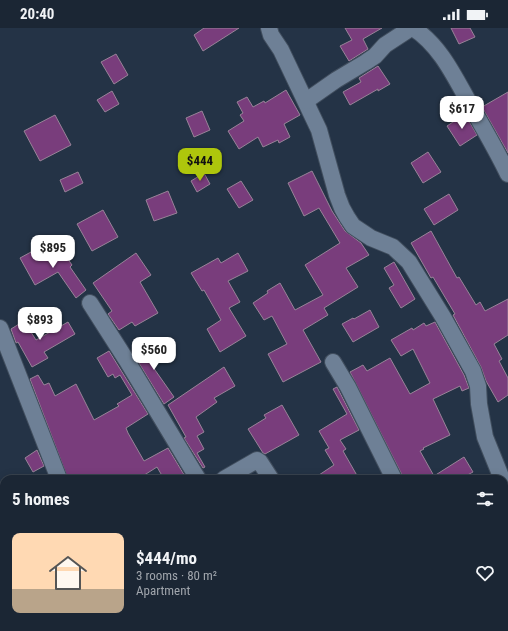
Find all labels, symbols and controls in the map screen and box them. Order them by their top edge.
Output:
text: 20:40 [20,5,54,23]
pin: $617 [438,96,486,130]
text: $617 [449,101,475,116]
pin: $444 [176,148,224,182]
text: $444 [187,153,213,168]
pin: $895 [29,235,77,269]
text: $895 [40,240,66,255]
pin: $893 [16,307,64,341]
text: $893 [27,312,53,327]
pin: $560 [130,337,178,371]
text: $560 [141,342,167,357]
icon: filters [474,488,496,510]
text: 5 homes [12,489,70,509]
text: $444/mo [136,548,197,568]
icon: home [44,549,92,597]
icon: heart [474,562,496,584]
text: 3 rooms · 80 m² [136,568,217,583]
text: Apartment [136,583,190,598]

